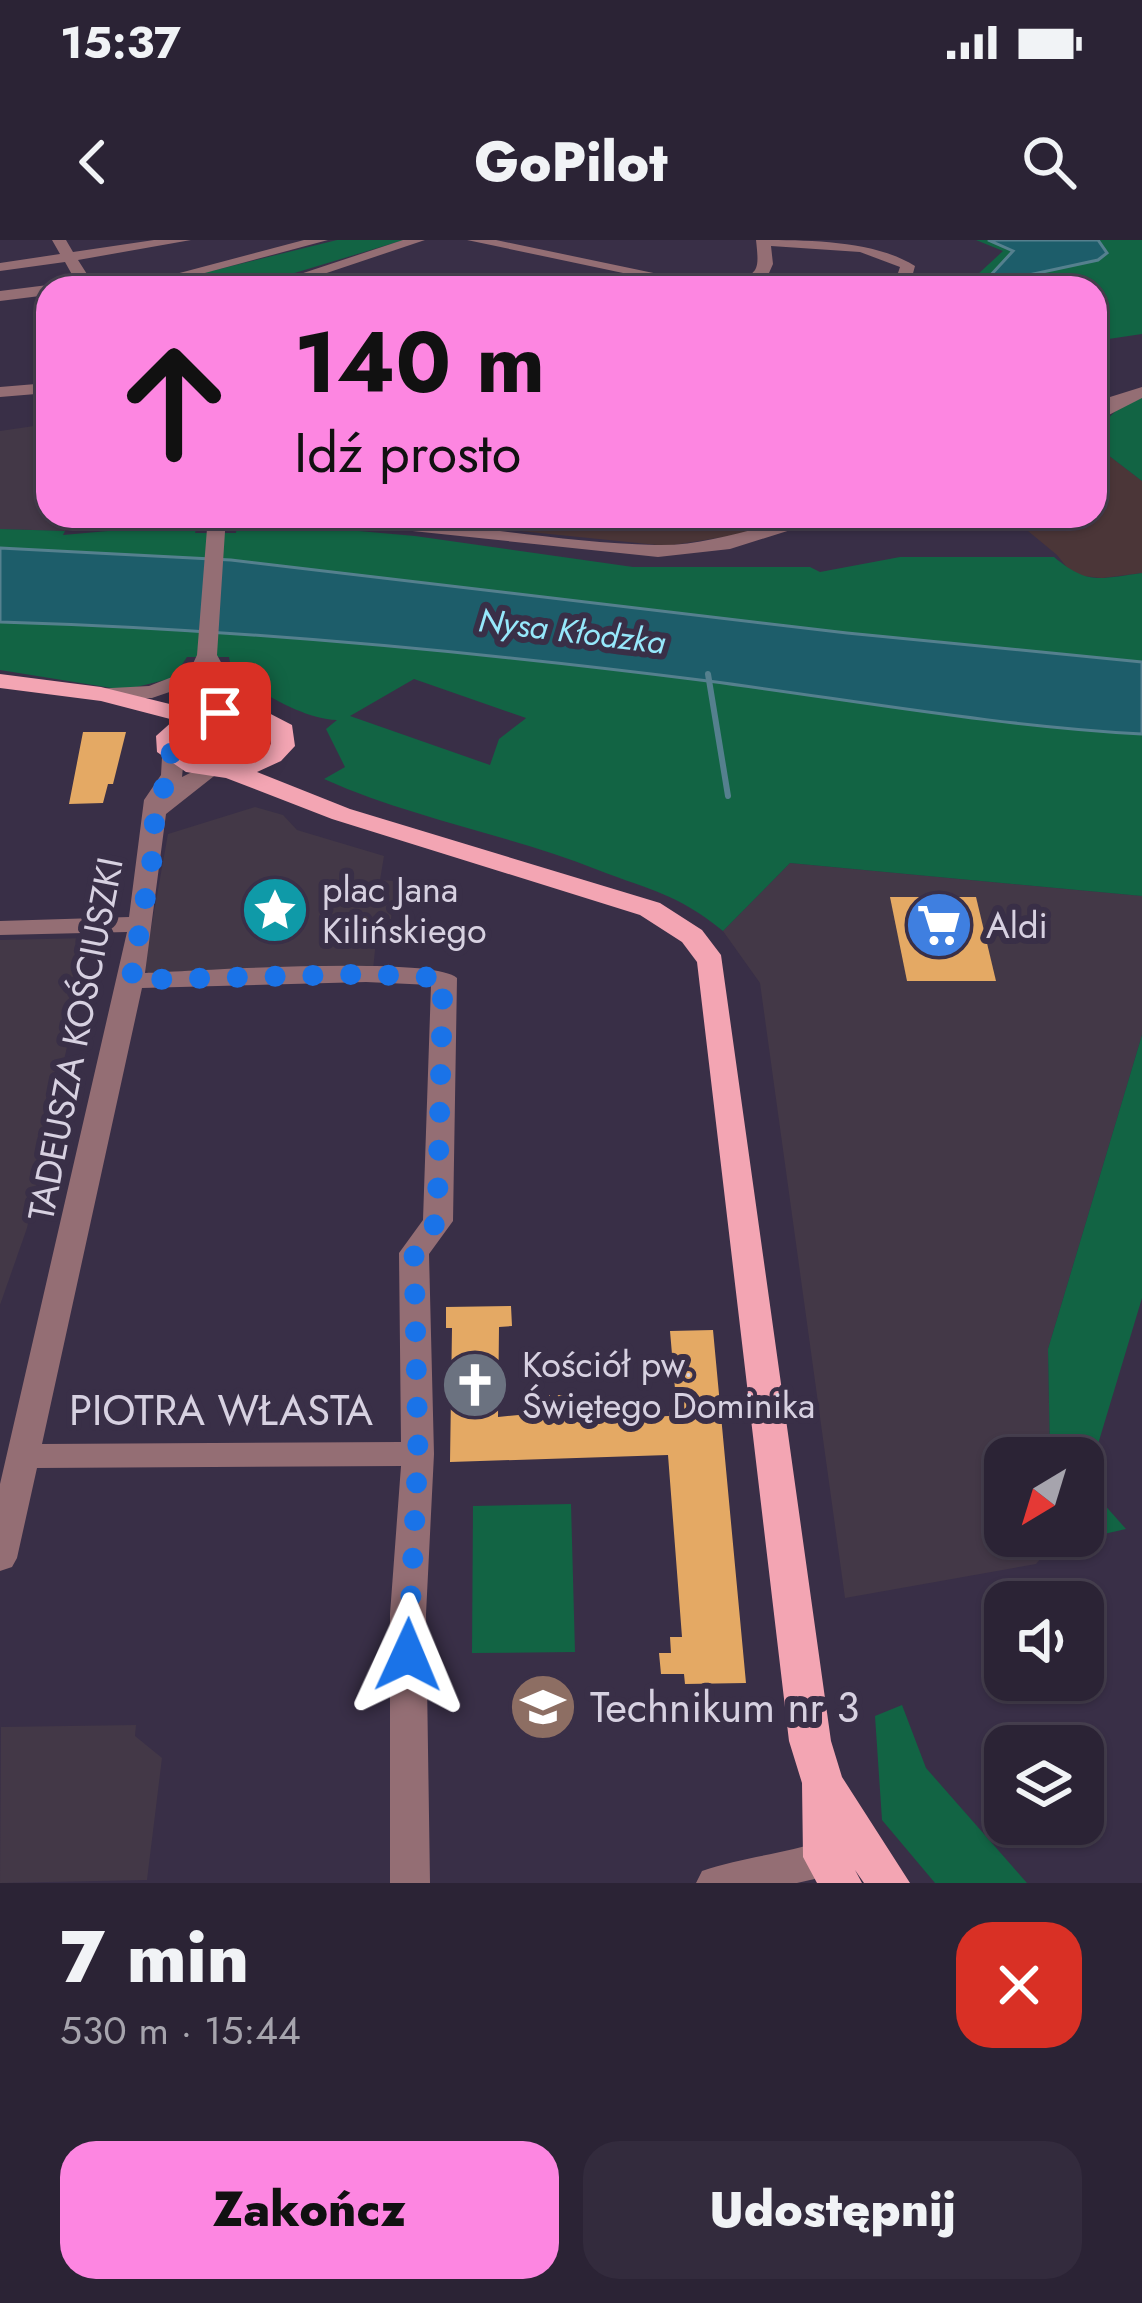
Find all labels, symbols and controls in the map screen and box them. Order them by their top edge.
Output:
text: 15:37 [60,10,181,75]
text: GoPilot [474,123,668,201]
icon: back [60,129,126,195]
icon: search [1016,129,1082,195]
text: 140 m [294,302,545,424]
icon: ahead [96,324,252,480]
text: Idź prosto [294,414,521,492]
water label: Nysa Kłodzka [476,596,668,666]
pin [169,662,271,764]
icon: arrive [187,680,253,746]
street label: TADEUSZA KOŚCIUSZKI [14,853,136,1225]
place label: plac Jana Kilińskiego [322,863,487,956]
place icon: plac Jana Kilińskiego [240,875,310,945]
supermarket icon: Aldi [904,890,974,960]
place label: Aldi [986,899,1048,951]
place label: Kościół pw. Świętego Dominika [522,1338,815,1431]
church icon: Kościół pw. Świętego Dominika [440,1350,510,1420]
street label: PIOTRA WŁASTA [69,1380,373,1441]
north arrow [984,1437,1104,1557]
map controls [984,1437,1104,1845]
button: sound [984,1581,1104,1701]
position arrow [345,1592,471,1718]
school or university icon: Technikum nr 3 [508,1672,578,1742]
place label: Technikum nr 3 [590,1677,860,1738]
button: layers [984,1725,1104,1845]
text: 7 min [60,1905,249,2009]
button: close [956,1922,1082,2048]
text: 530 m · 15:44 [60,2002,301,2059]
button: Zakończ [60,2141,559,2279]
button: Udostępnij [583,2141,1082,2279]

